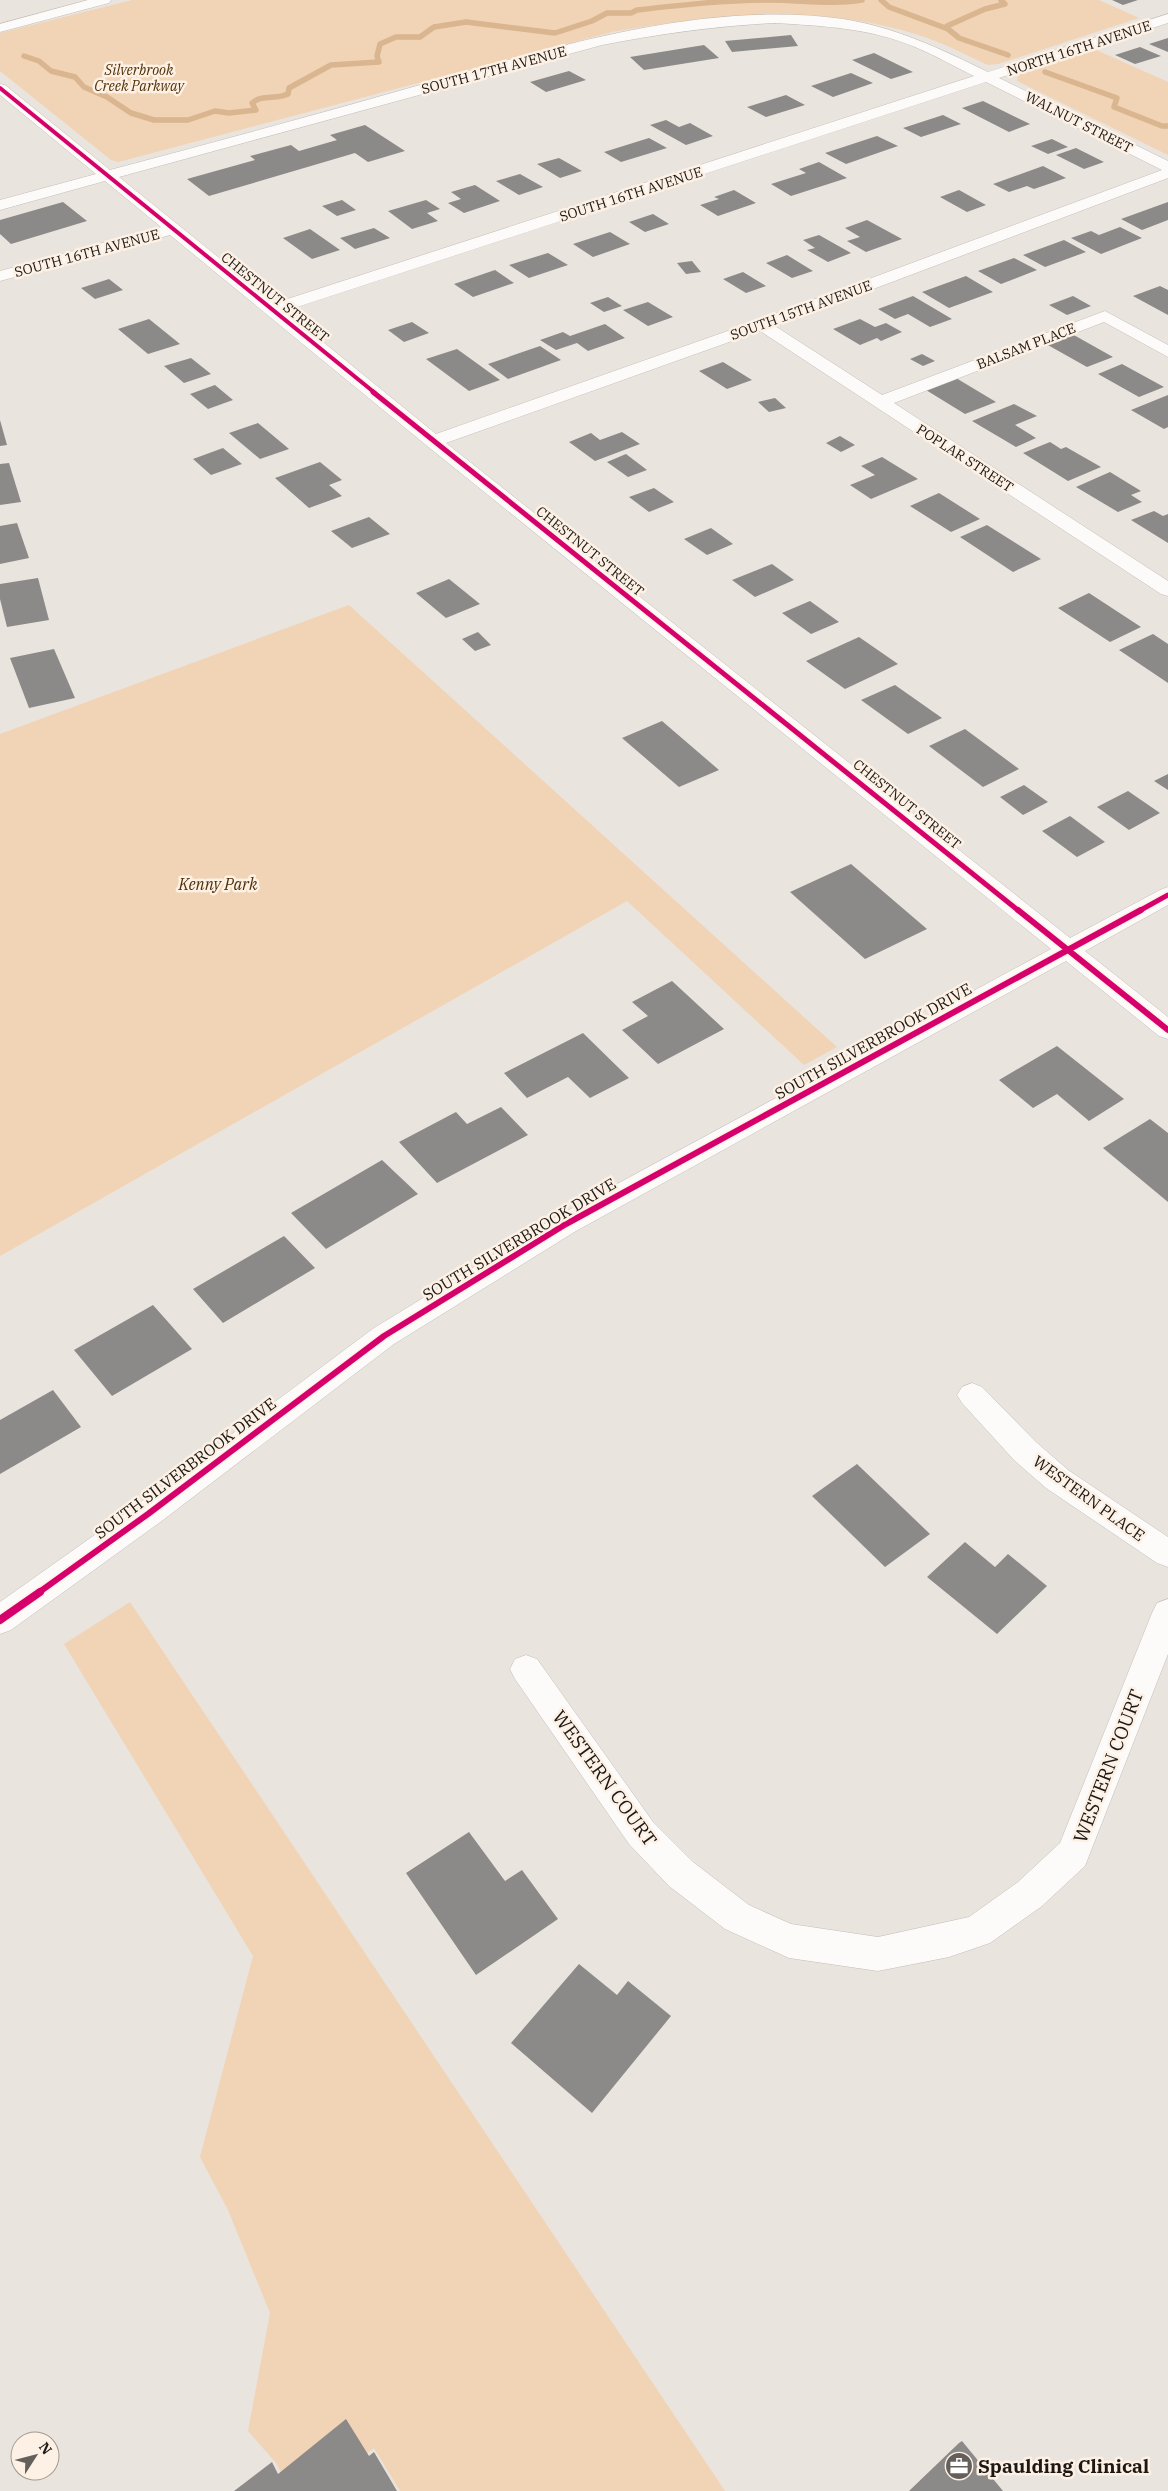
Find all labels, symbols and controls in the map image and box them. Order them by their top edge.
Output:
street label: NORTH 16TH AVENUE [1004,16,1154,80]
street label: SOUTH 17TH AVENUE [419,42,569,98]
park label: Silverbrook Creek Parkway [94,61,185,95]
street label: WALNUT STREET [1022,87,1136,157]
street label: SOUTH 16TH AVENUE [557,162,705,226]
street label: SOUTH 16TH AVENUE [12,225,162,281]
street label: CHESTNUT STREET [217,248,333,346]
street label: SOUTH 15TH AVENUE [728,276,874,344]
street label: BALSAM PLACE [974,319,1078,373]
street label: POPLAR STREET [913,420,1017,496]
street label: CHESTNUT STREET [532,502,648,600]
street label: CHESTNUT STREET [849,755,965,853]
park label: Kenny Park [177,874,258,894]
street label: SOUTH SILVERBROOK DRIVE [771,978,975,1104]
street label: SOUTH SILVERBROOK DRIVE [419,1173,619,1305]
street label: SOUTH SILVERBROOK DRIVE [90,1393,280,1543]
street label: WESTERN PLACE [1029,1451,1149,1545]
street label: WESTERN COURT [1068,1686,1148,1846]
street label: WESTERN COURT [548,1705,662,1851]
north arrow [10,2431,60,2481]
text: N [35,2439,56,2458]
office icon: Spaulding Clinical [944,2451,974,2481]
place label: Spaulding Clinical [978,2454,1149,2478]

